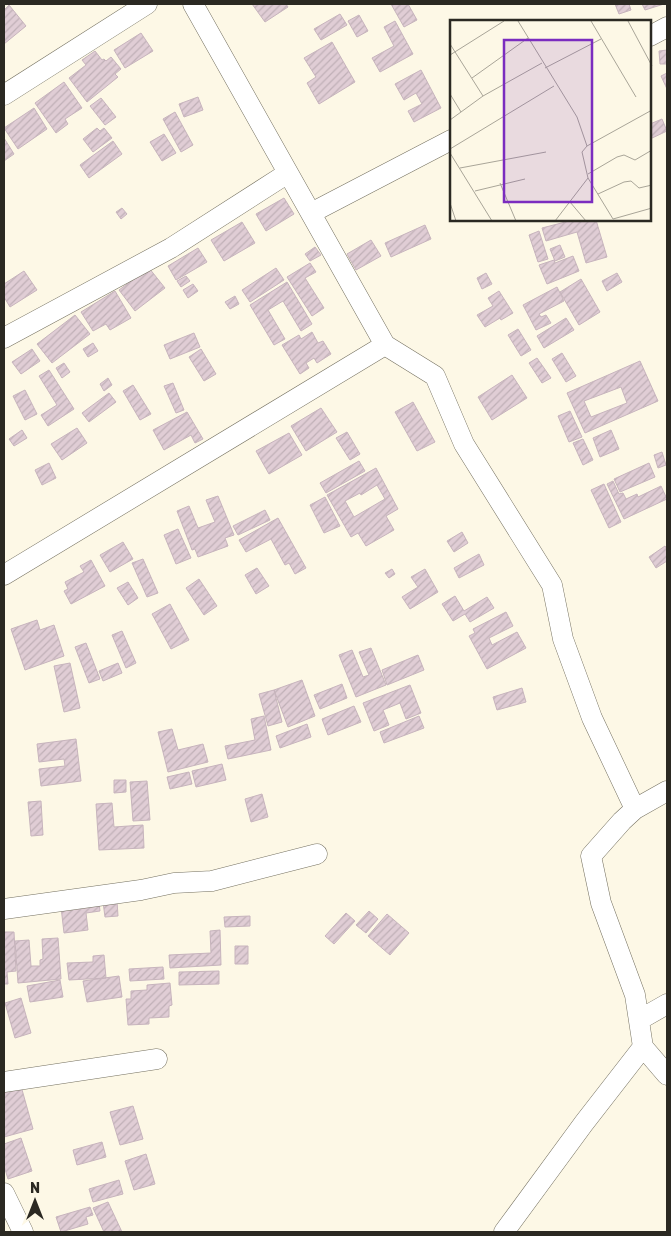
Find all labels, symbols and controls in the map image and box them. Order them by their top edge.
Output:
inset map [450,20,651,221]
north arrow [10,1176,60,1226]
text: N [30,1180,40,1197]

